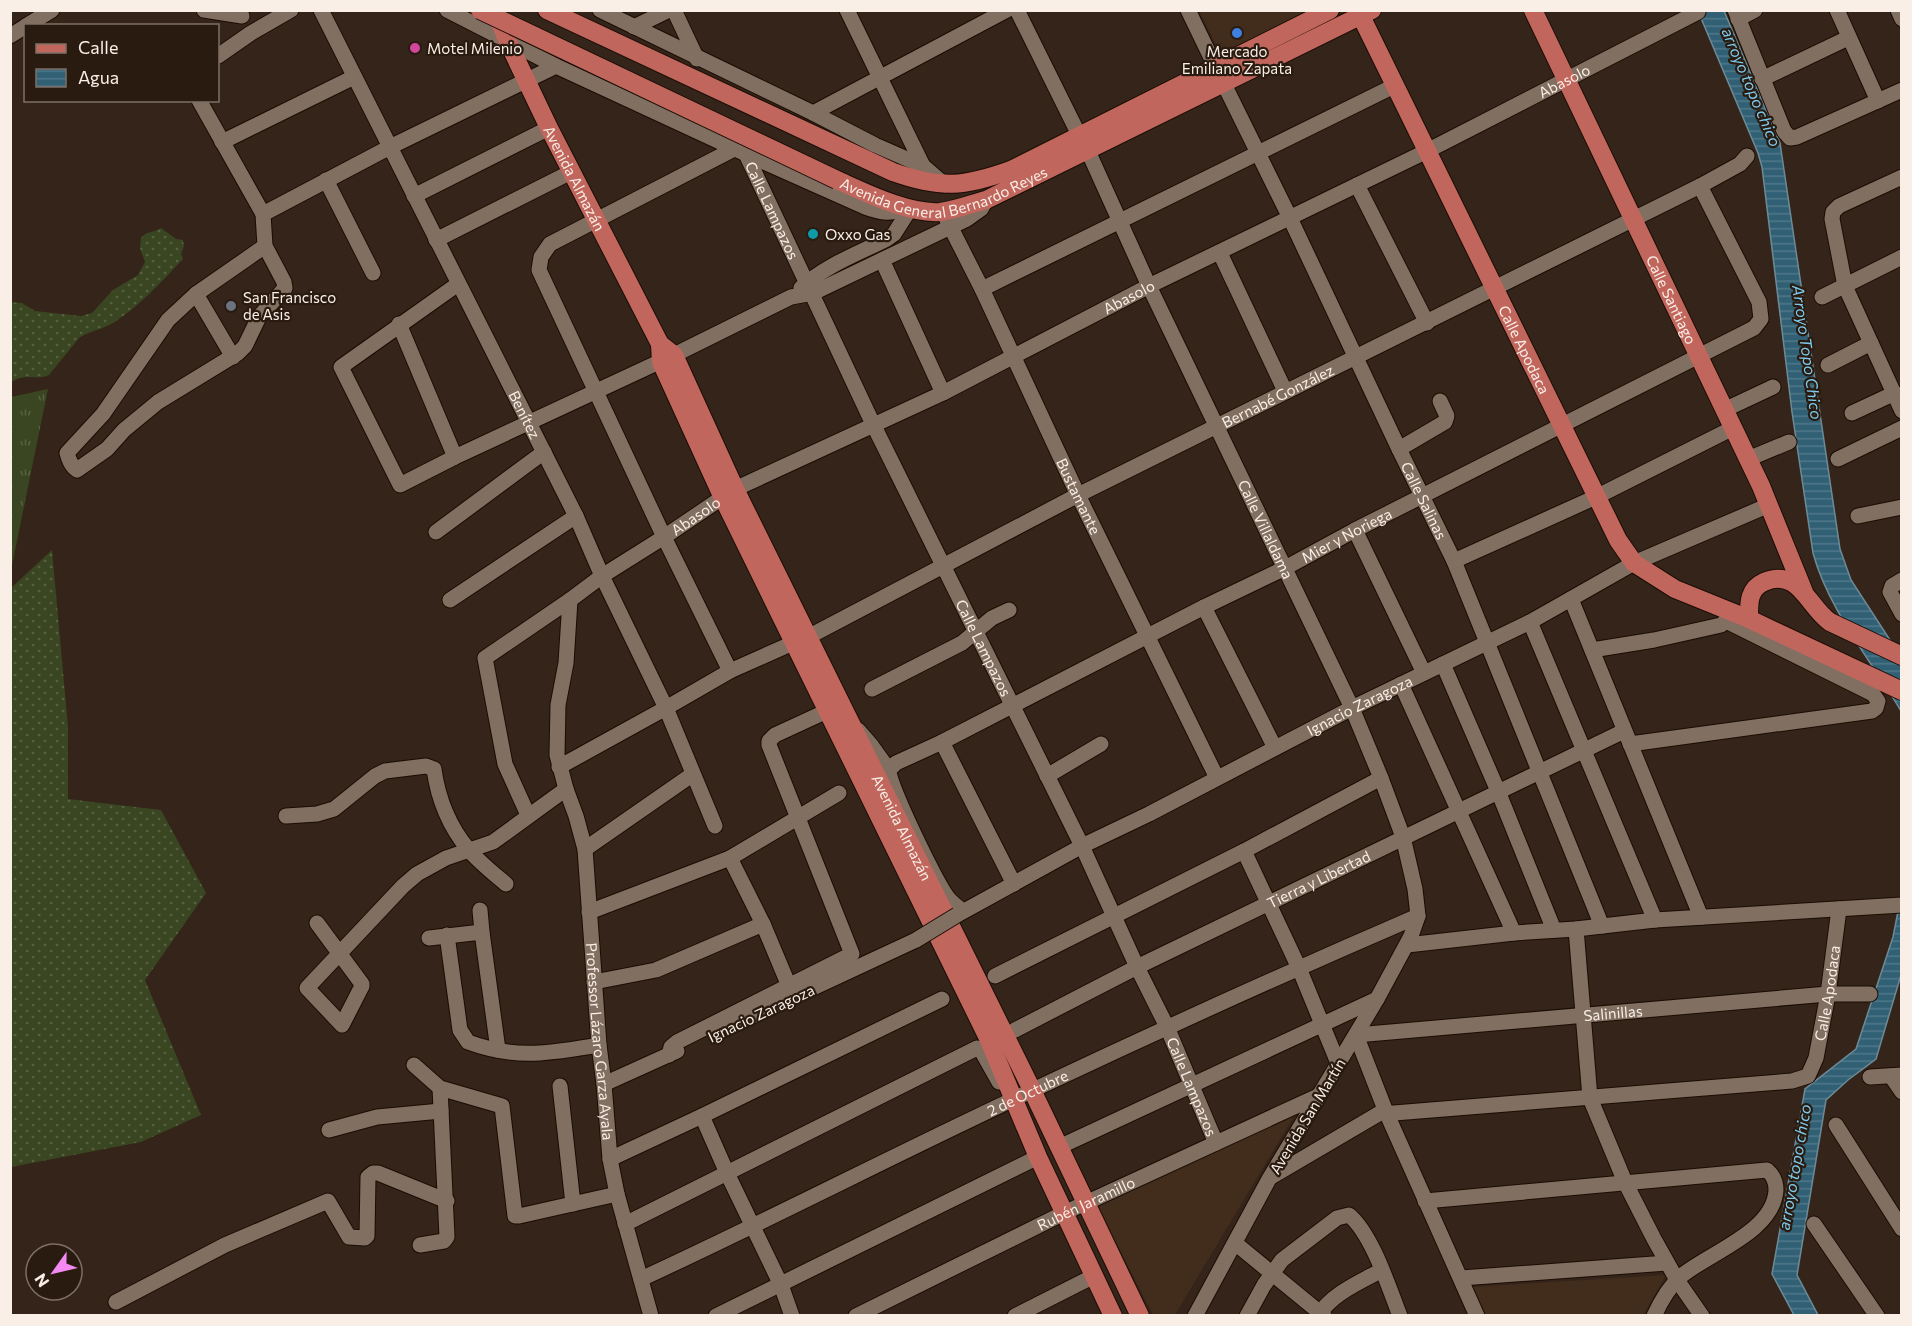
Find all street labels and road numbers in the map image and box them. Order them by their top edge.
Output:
street label: Abasolo [1535,60,1593,101]
street label: Avenida Almazán [540,122,609,234]
street label: Calle Lampazos [742,158,803,262]
street label: Avenida General Bernardo Reyes [833,158,1053,188]
street label: Calle Santiago [1643,252,1701,347]
street label: Abasolo [1100,276,1157,317]
street label: Calle Apodaca [1495,302,1554,397]
street label: Bernabé González [1219,360,1337,431]
street label: Benítez [505,387,544,442]
street label: Bustamante [1053,455,1105,537]
street label: Calle Salinas [1398,459,1451,542]
street label: Calle Villaldama [1235,477,1297,582]
street label: Abasolo [667,493,724,539]
street label: Mier y Noriega [1298,504,1395,566]
street label: Calle Lampazos [952,596,1015,699]
street label: Ignacio Zaragoza [1304,671,1415,739]
street label: Avenida Almazán [868,771,936,883]
street label: Tierra y Libertad [1264,846,1373,912]
street label: Professor Lázaro Garza Ayala [583,942,617,1141]
street label: Calle Apodaca [1810,944,1843,1042]
street label: Ignacio Zaragoza [705,980,817,1046]
street label: Salinillas [1583,1001,1643,1024]
street label: Calle Lampazos [1163,1034,1221,1139]
street label: Avenida San Martín [1265,1055,1349,1177]
street label: 2 de Octubre [984,1066,1071,1119]
street label: Rubén Jaramillo [1034,1173,1138,1234]

